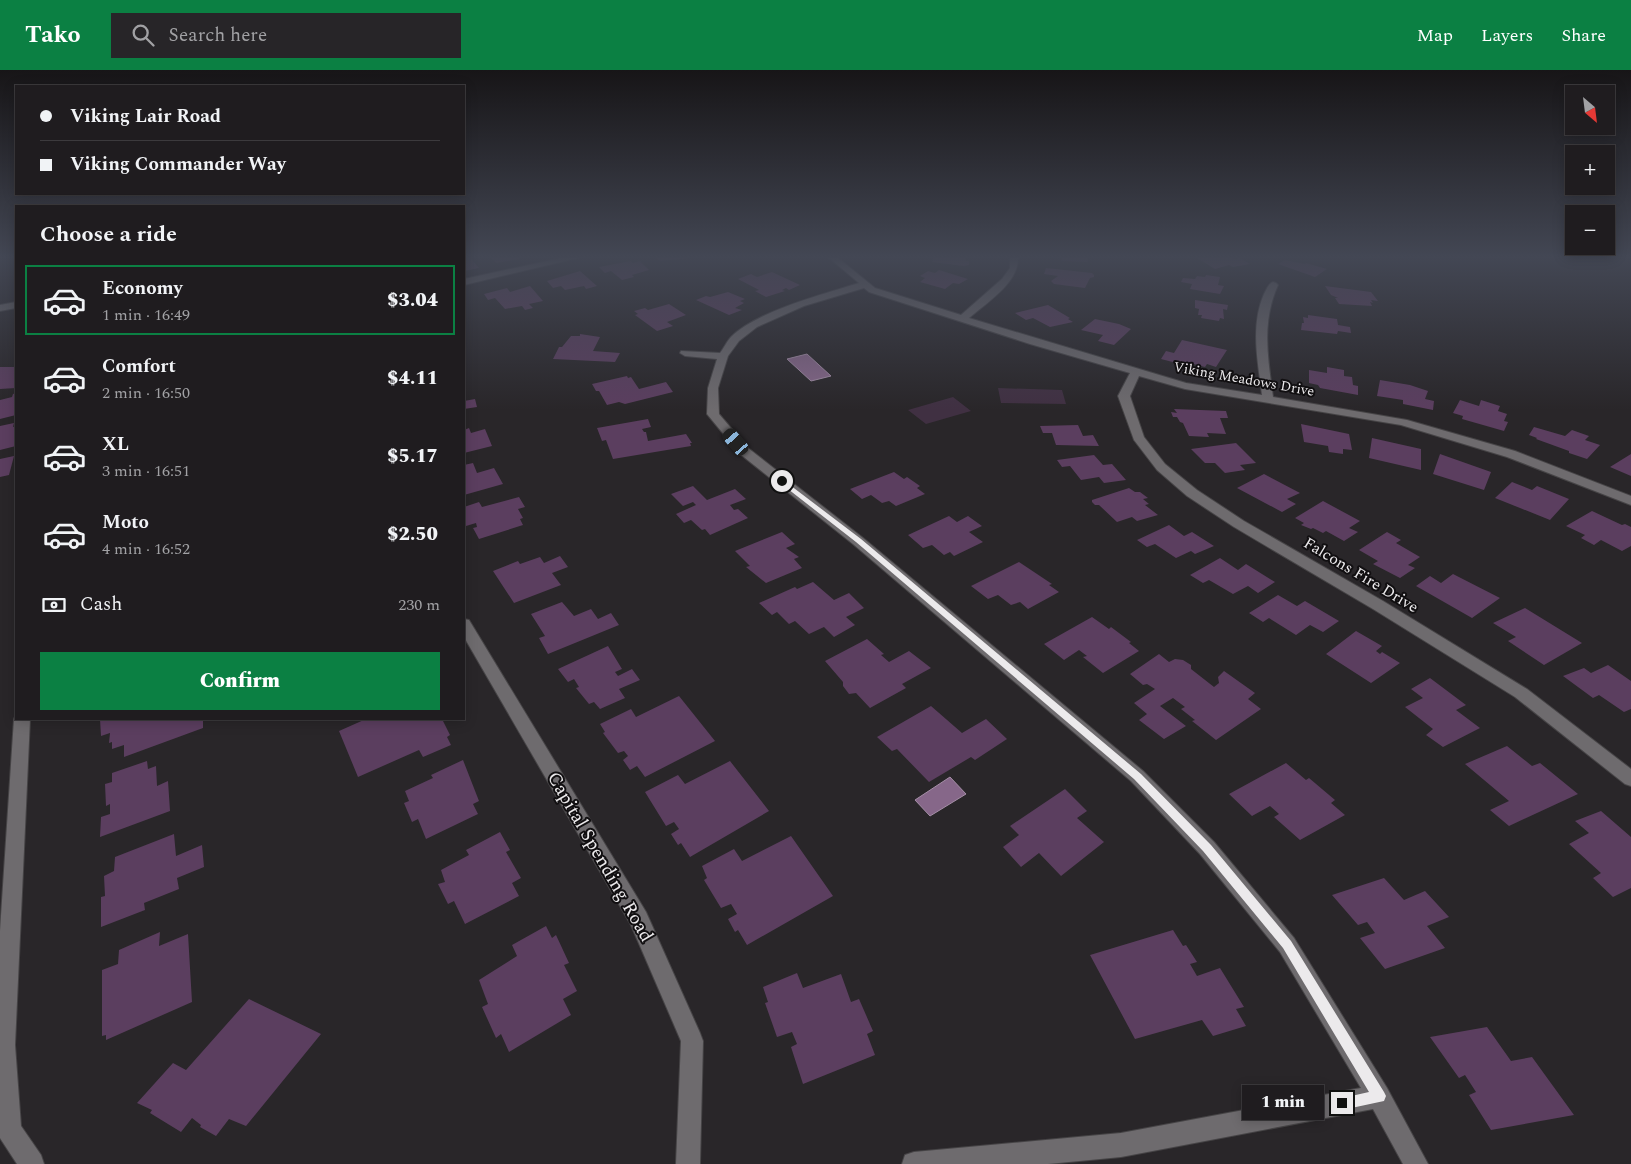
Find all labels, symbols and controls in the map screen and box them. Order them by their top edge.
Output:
search box [111,13,461,58]
text: Tako [25,17,81,53]
icon: search [129,21,157,49]
text: Search here [169,21,267,50]
text: Map [1417,22,1453,49]
text: Layers [1481,22,1533,49]
text: Share [1561,22,1606,49]
north arrow [1565,85,1615,135]
map controls [1565,85,1615,255]
text: Viking Lair Road [70,102,221,131]
button: + [1565,145,1615,195]
text: Viking Commander Way [70,150,286,179]
button: − [1565,205,1615,255]
text: Choose a ride [40,218,177,251]
text: Economy [102,274,183,303]
icon: car [42,278,87,323]
text: $3.04 [387,286,438,315]
text: 1 min · 16:49 [102,303,190,327]
text: Comfort [102,352,176,381]
icon: car [42,356,87,401]
street label: Viking Meadows Drive [1172,356,1316,402]
text: $4.11 [387,364,438,393]
text: 2 min · 16:50 [102,381,190,405]
car [720,426,751,458]
text: XL [102,430,129,459]
icon: car [42,434,87,479]
text: $5.17 [387,442,438,471]
text: 3 min · 16:51 [102,459,190,483]
route start [771,470,793,492]
text: Moto [102,508,149,537]
icon: car [42,512,87,557]
text: $2.50 [387,520,438,549]
street label: Falcons Fire Drive [1299,531,1423,619]
text: 4 min · 16:52 [102,537,190,561]
text: Cash [80,590,122,619]
icon: cash [40,591,68,619]
text: 230 m [398,593,440,617]
button: Confirm [40,652,440,710]
street label: Capital Spending Road [539,766,661,948]
callout: 1 min [1242,1086,1324,1120]
text: 1 min [1261,1090,1305,1114]
route end [1331,1092,1353,1114]

